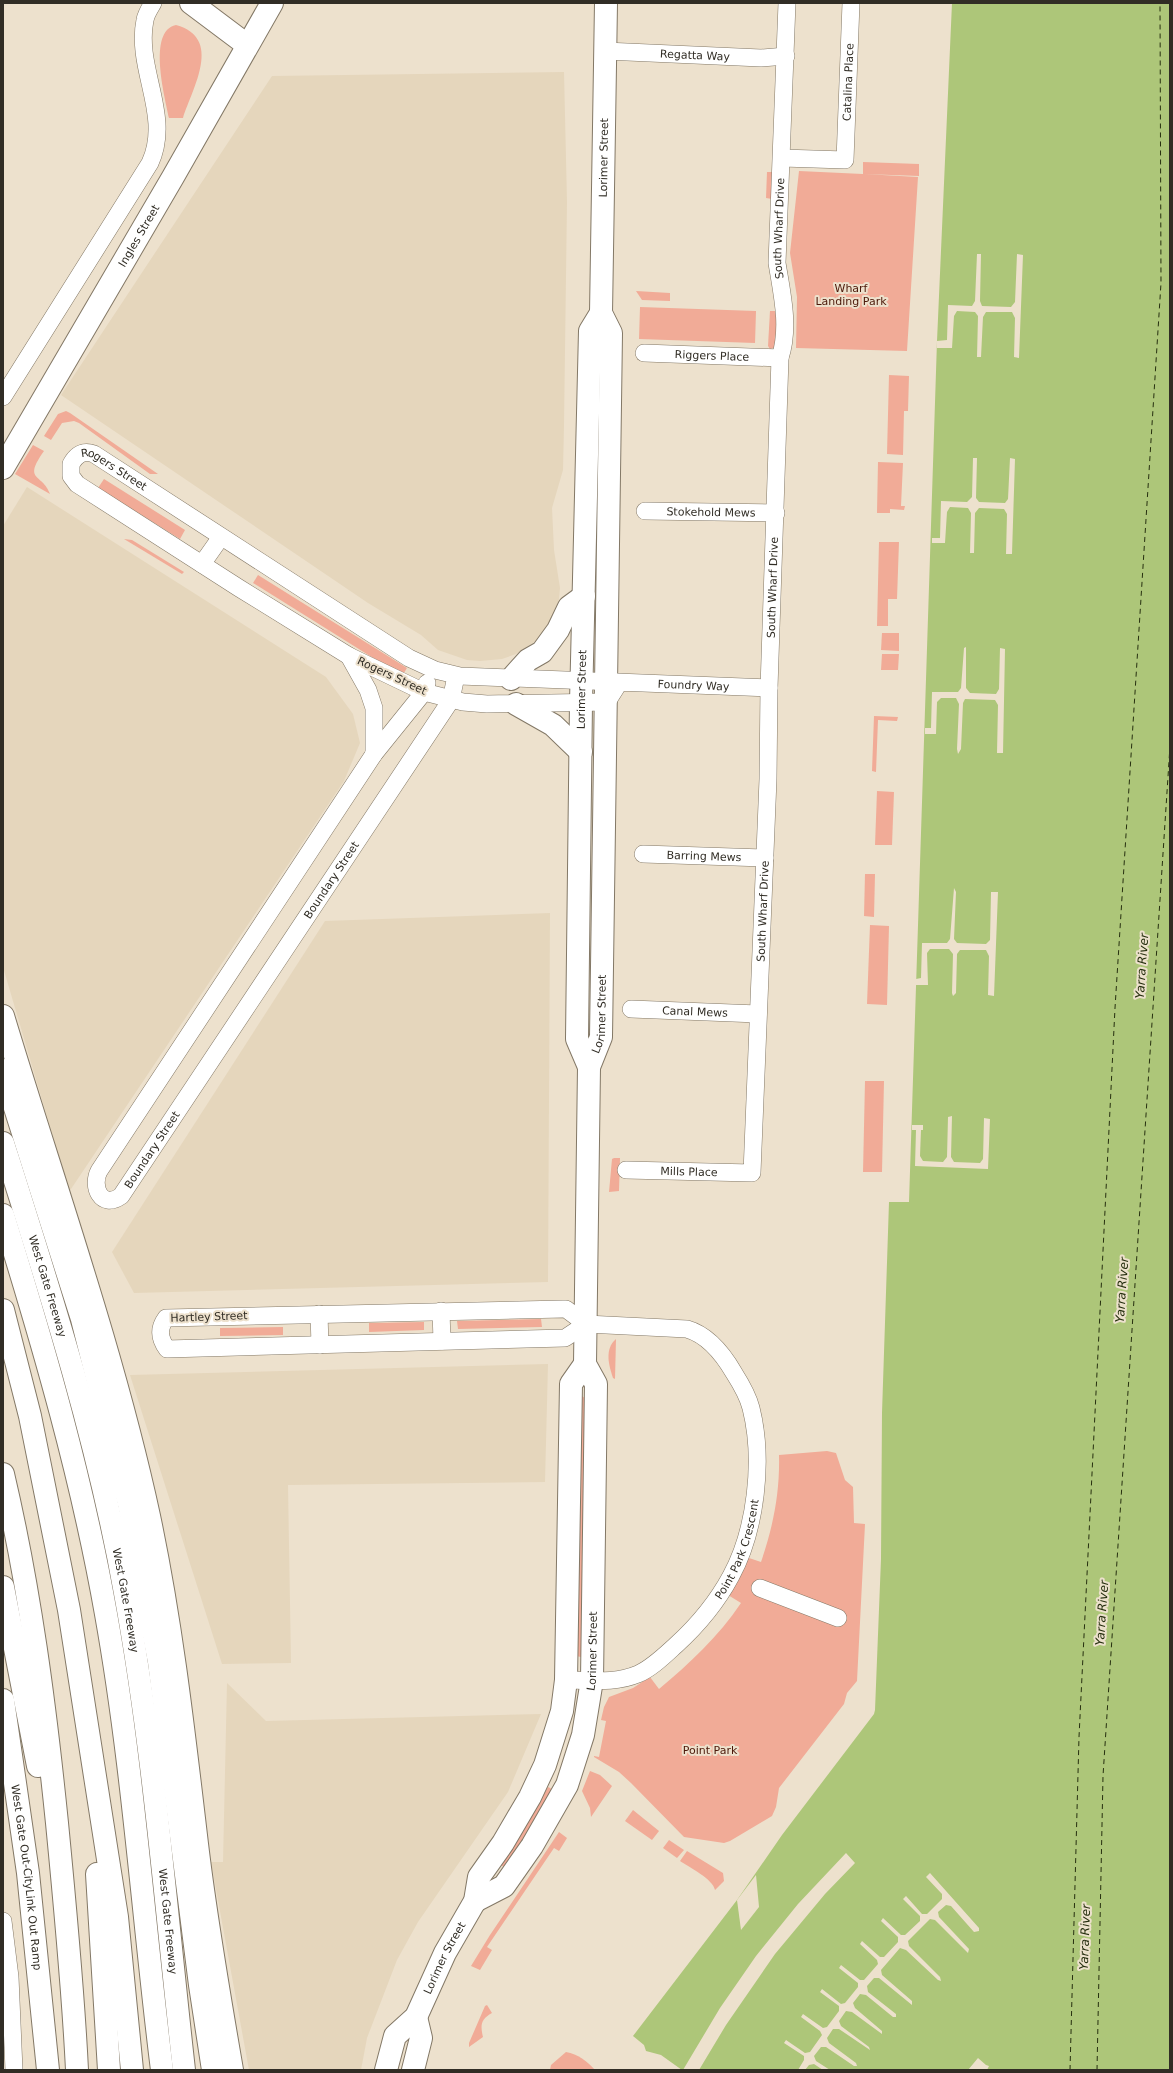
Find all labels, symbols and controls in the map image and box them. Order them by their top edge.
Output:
street label: Catalina Place [840,43,856,121]
street label: Regatta Way [660,47,731,63]
street label: Lorimer Street [596,117,611,197]
street label: South Wharf Drive [770,177,787,280]
street label: Ingles Street [115,202,162,269]
park label: Wharf Landing Park [815,282,887,308]
street label: Riggers Place [674,348,750,363]
street label: Rogers Street [80,446,150,493]
street label: Stokehold Mews [666,505,756,519]
street label: South Wharf Drive [764,536,781,638]
street label: Lorimer Street [574,649,589,729]
street label: Rogers Street [355,654,429,698]
street label: Foundry Way [658,677,730,693]
street label: Boundary Street [301,838,362,921]
street label: Barring Mews [666,848,742,864]
street label: South Wharf Drive [754,860,771,962]
water label: Yarra River [1133,932,1151,999]
street label: Lorimer Street [589,974,608,1055]
street label: Canal Mews [662,1004,728,1019]
street label: Boundary Street [121,1108,183,1191]
street label: Mills Place [660,1164,718,1179]
street label: West Gate Freeway [26,1233,69,1339]
water label: Yarra River [1113,1256,1131,1323]
street label: Hartley Street [170,1309,248,1325]
street label: Point Park Crescent [712,1497,761,1602]
street label: West Gate Freeway [110,1547,142,1654]
water label: Yarra River [1093,1579,1111,1646]
street label: Lorimer Street [584,1611,599,1692]
park label: Point Park [683,1744,738,1757]
street label: West Gate Out-CityLink Out Ramp [9,1783,44,1971]
street label: West Gate Freeway [156,1868,180,1975]
water label: Yarra River [1077,1903,1093,1970]
street label: Lorimer Street [421,1919,468,1996]

